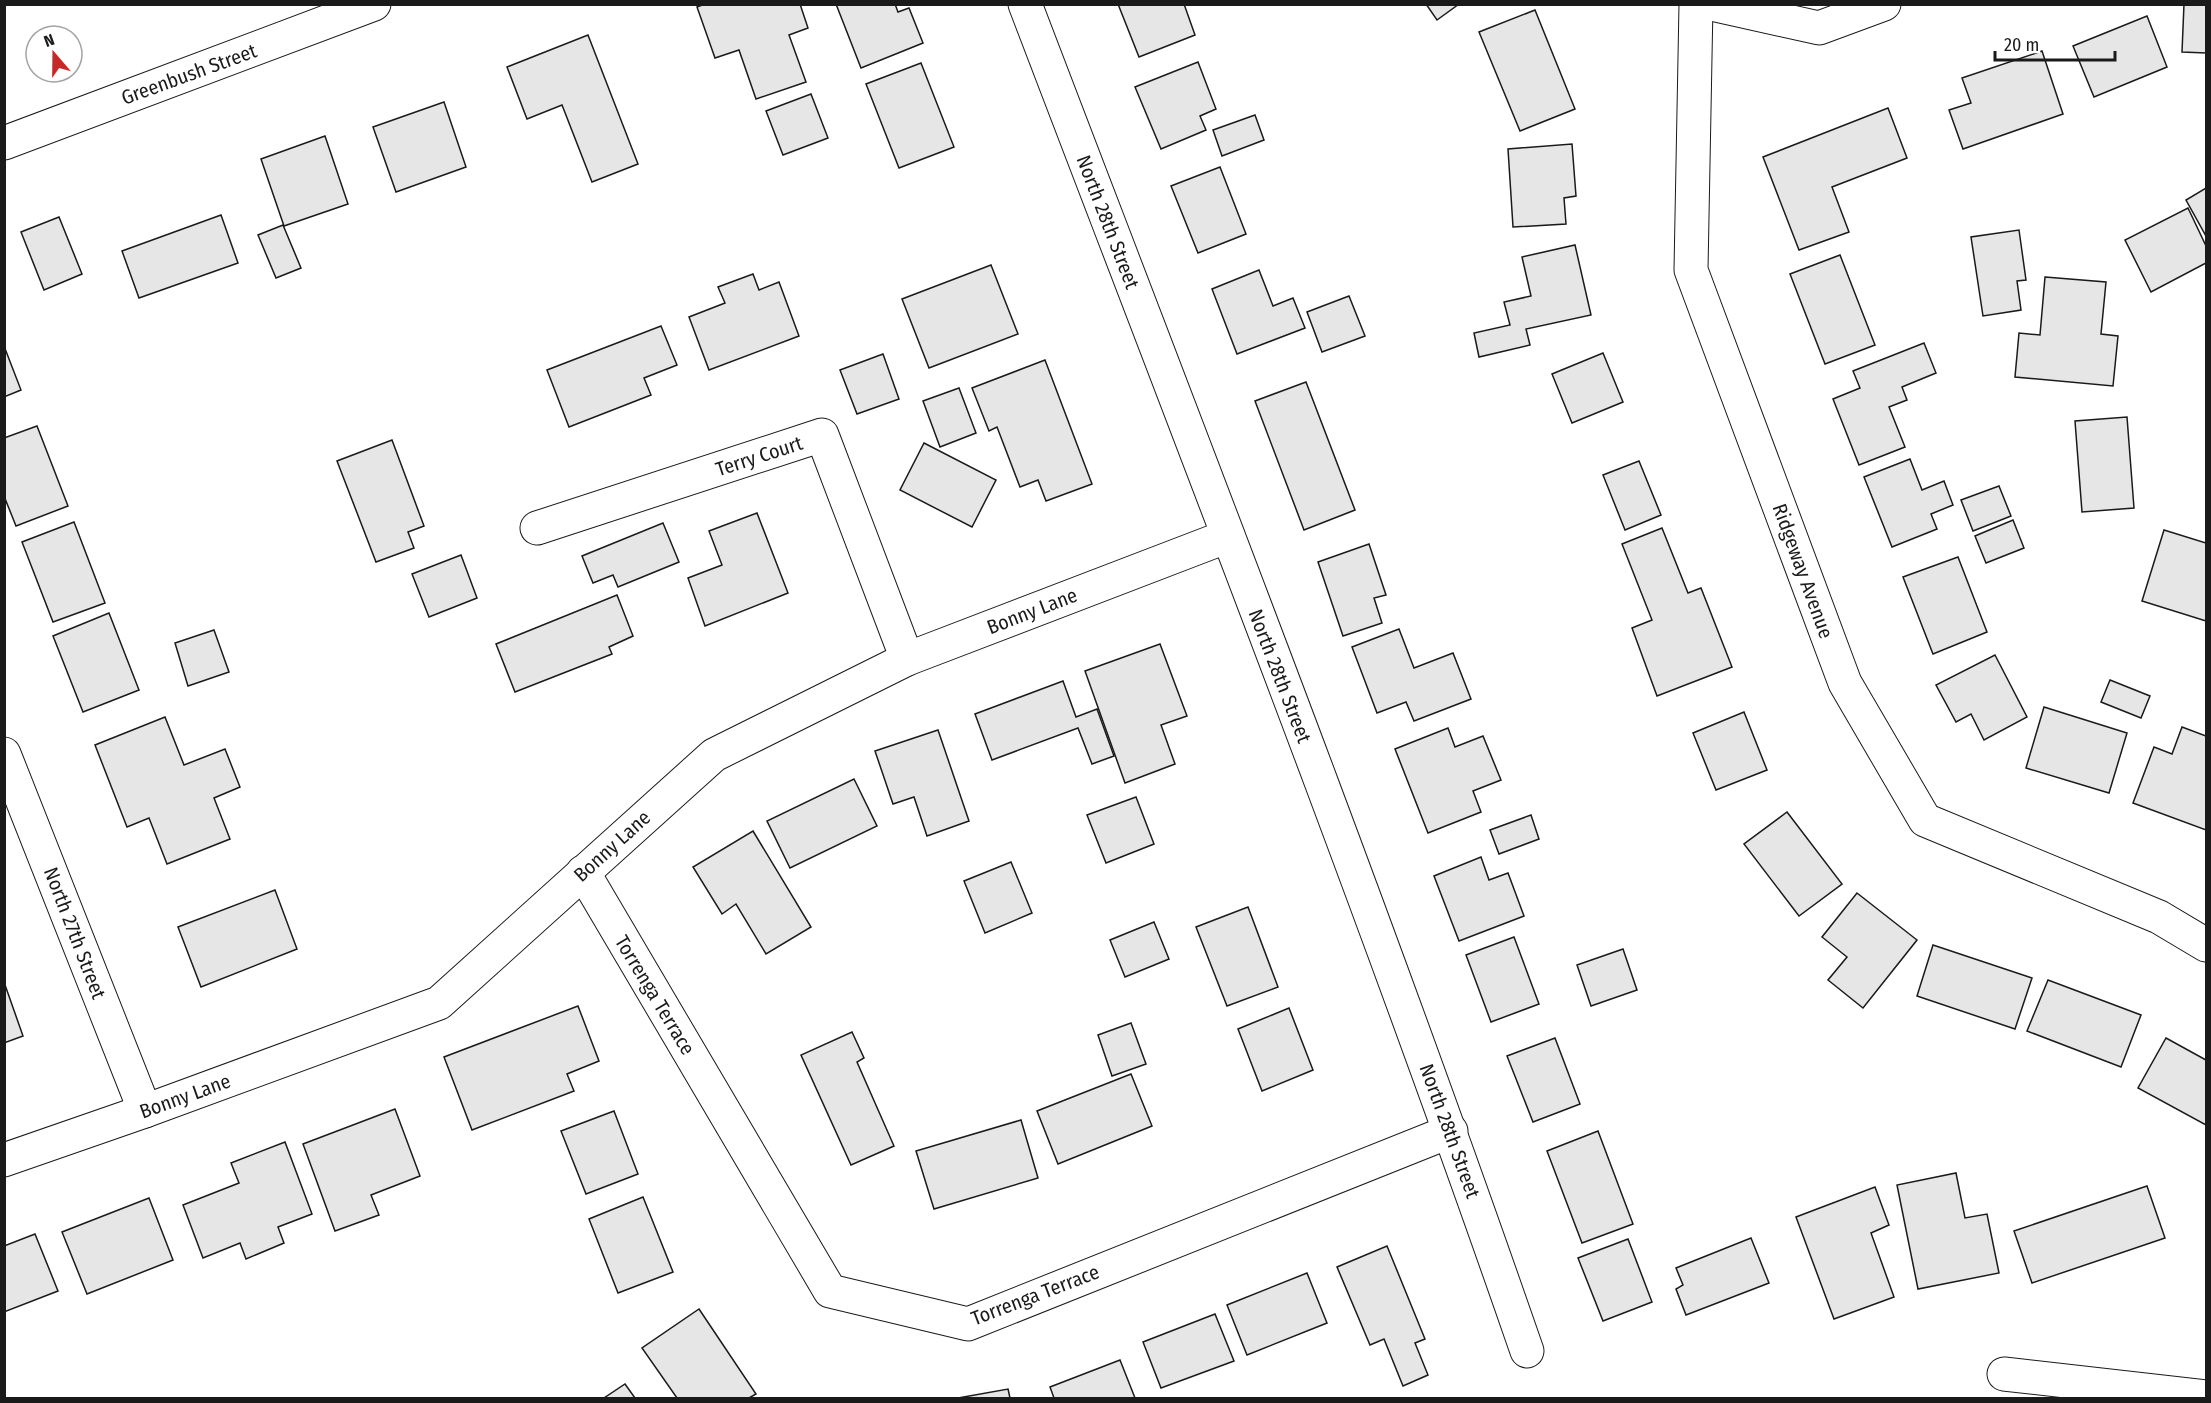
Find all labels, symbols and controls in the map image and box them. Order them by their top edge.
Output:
north arrow [24,24,84,84]
scale bar [1995,24,2115,62]
text: N [41,30,57,51]
text: 20 m [2004,34,2039,56]
street label: Greenbush Street [118,38,260,110]
street label: North 28th Street [1071,152,1145,293]
street label: Terry Court [713,431,806,481]
street label: Ridgeway Avenue [1767,500,1839,642]
street label: Bonny Lane [983,583,1081,639]
street label: North 28th Street [1243,606,1317,747]
street label: Bonny Lane [569,805,655,887]
street label: North 27th Street [39,864,111,1003]
street label: Torrenga Terrace [610,931,700,1059]
street label: North 28th Street [1415,1061,1486,1202]
street label: Bonny Lane [136,1068,234,1124]
street label: Torrenga Terrace [968,1260,1102,1330]

